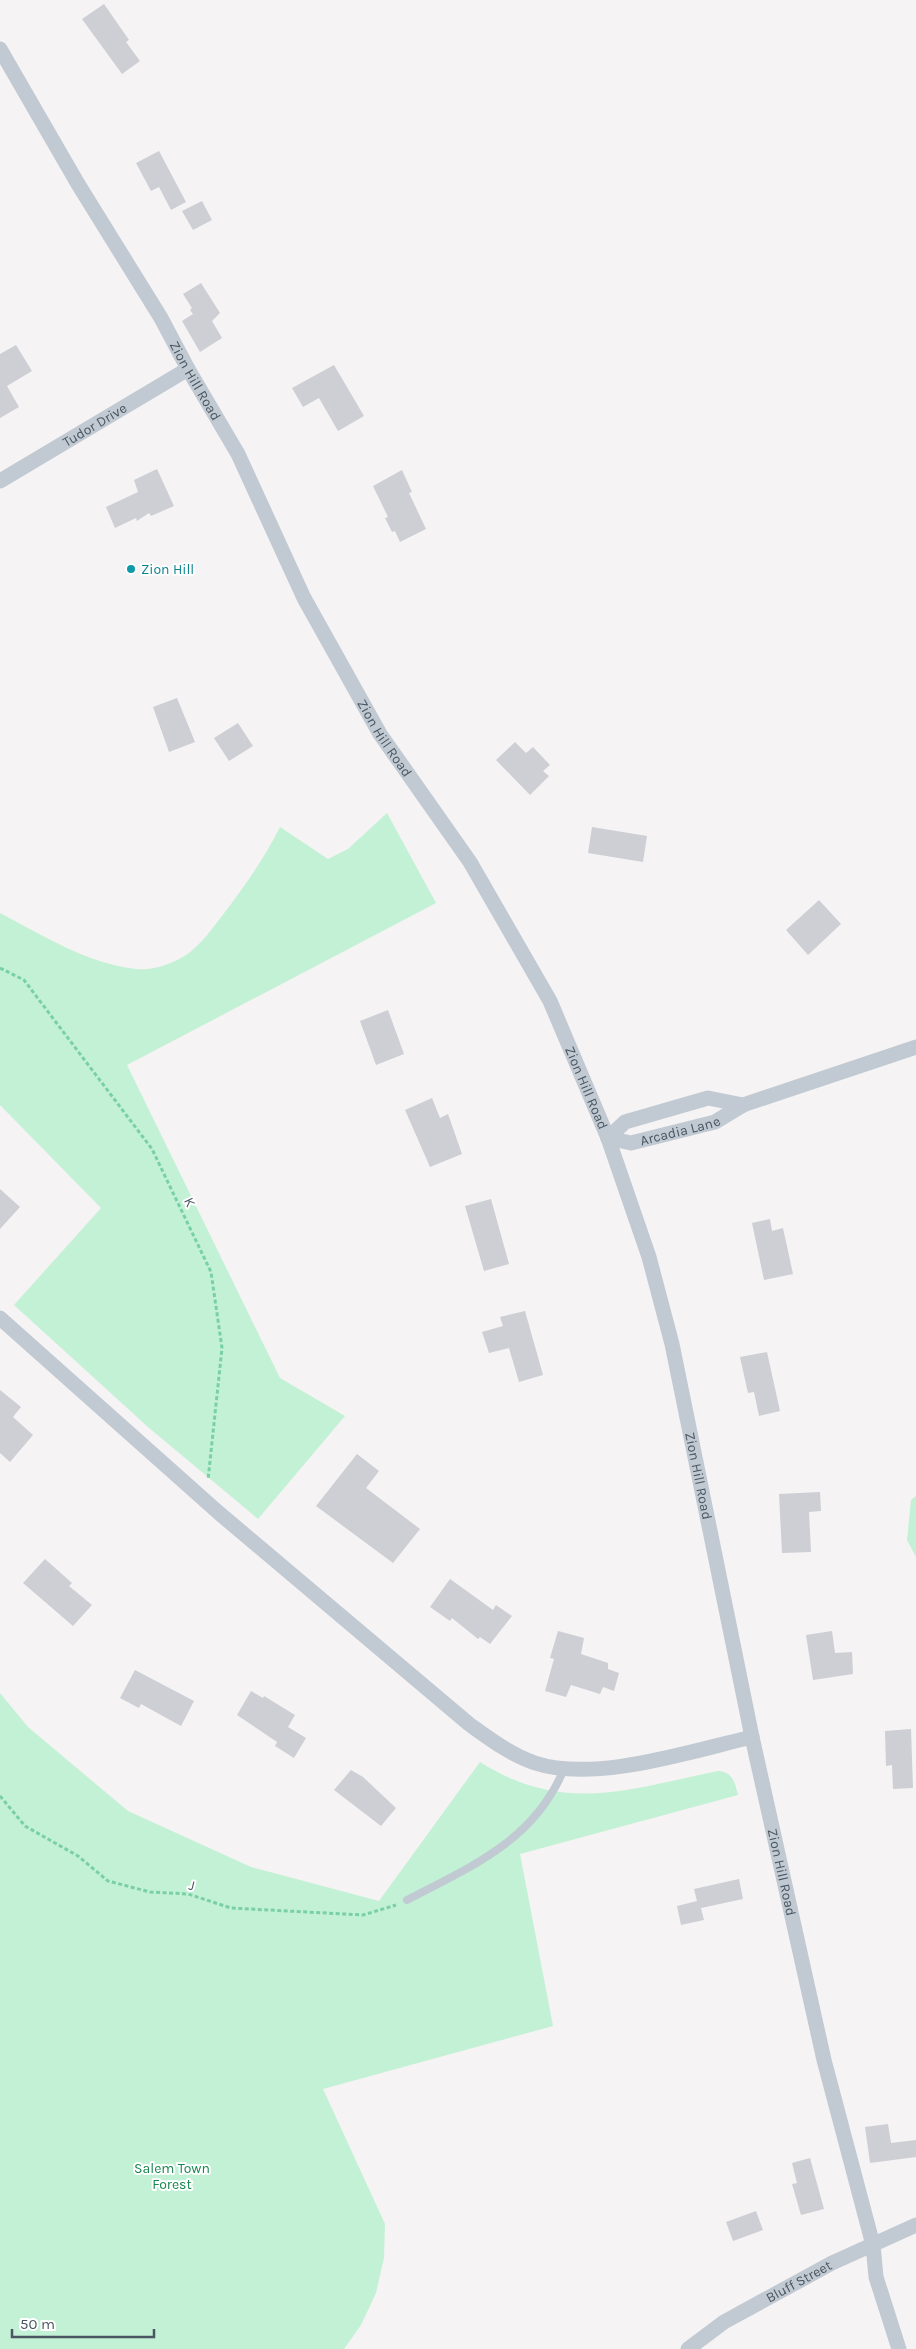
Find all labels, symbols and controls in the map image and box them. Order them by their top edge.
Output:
street label: Zion Hill Road [166,338,224,424]
street label: Tudor Drive [60,399,130,451]
place label: Zion Hill [141,561,194,578]
marker: Zion Hill [125,563,137,575]
street label: Zion Hill Road [353,696,416,780]
street label: Zion Hill Road [561,1044,611,1132]
street label: Arcadia Lane [638,1113,724,1149]
street label: K [180,1195,199,1210]
street label: Zion Hill Road [681,1431,716,1521]
street label: Zion Hill Road [764,1827,800,1917]
street label: J [187,1877,197,1894]
park label: Salem Town Forest [134,2160,210,2193]
street label: Bluff Street [763,2257,835,2307]
scale bar [12,2306,155,2338]
text: 50 m [20,2315,55,2333]

